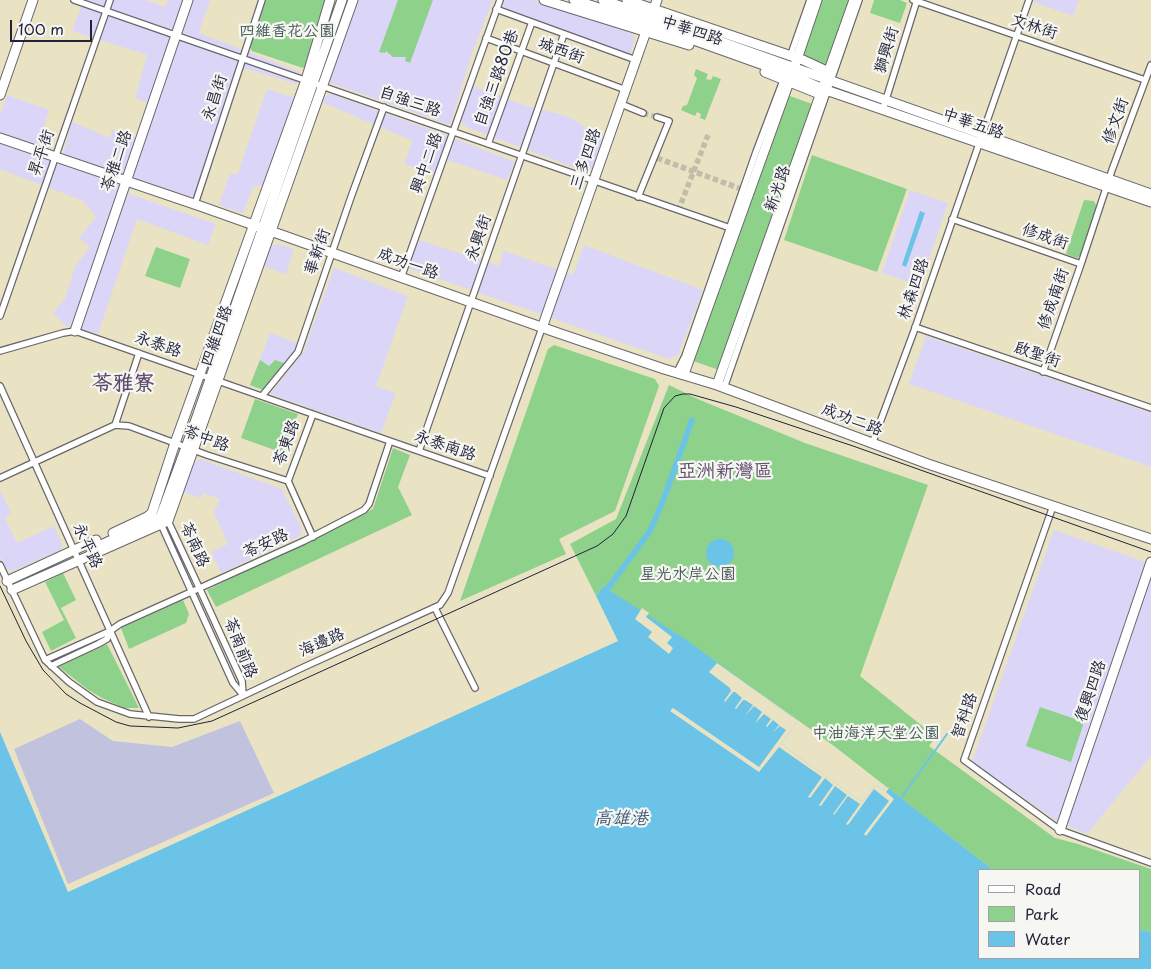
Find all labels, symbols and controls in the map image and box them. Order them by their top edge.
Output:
scale bar [12,10,95,42]
street label: 文林街 [1008,10,1060,44]
street label: 中華四路 [659,12,725,50]
text: 100 m [18,17,64,40]
park label: 四維香花公園 [239,22,335,42]
street label: 獅興街 [871,24,903,76]
street label: 自強三路80巷 [471,27,523,129]
street label: 城西街 [535,34,587,68]
street label: 永昌街 [198,72,232,124]
street label: 自強三路 [377,83,443,121]
street label: 修文街 [1099,95,1133,147]
street label: 中華五路 [940,105,1006,143]
street label: 三多四路 [567,126,605,192]
street label: 昇平街 [25,127,59,179]
street label: 苓雅二路 [98,128,136,194]
street label: 興中二路 [407,130,447,196]
street label: 新光路 [761,163,795,215]
street label: 永興街 [462,212,496,264]
street label: 修成街 [1019,220,1071,254]
street label: 華新街 [301,226,335,278]
street label: 成功一路 [375,244,441,284]
street label: 林森四路 [895,256,933,322]
street label: 修成南街 [1035,266,1073,332]
street label: 四維四路 [197,303,237,369]
street label: 永泰路 [132,328,184,362]
street label: 啟聖街 [1011,338,1063,372]
district label: 苓雅寮 [92,371,154,397]
street label: 成功二路 [819,400,885,440]
street label: 苓東路 [270,417,304,469]
street label: 苓中路 [180,422,232,456]
street label: 永泰南路 [412,427,478,465]
district label: 亞洲新灣區 [678,461,772,483]
street label: 苓南路 [175,519,213,571]
street label: 永平路 [68,520,106,572]
street label: 苓安路 [240,525,292,563]
park label: 星光水岸公園 [640,565,736,585]
street label: 苓南前路 [219,615,261,681]
street label: 海邊路 [296,624,348,662]
street label: 復興四路 [1072,658,1110,724]
street label: 智科路 [948,690,982,742]
park label: 中油海洋天堂公園 [812,724,940,744]
water label: 高雄港 [594,808,648,830]
legend [978,869,1141,959]
text: Road [1025,877,1061,900]
text: Park [1025,902,1059,925]
text: Water [1025,927,1070,950]

